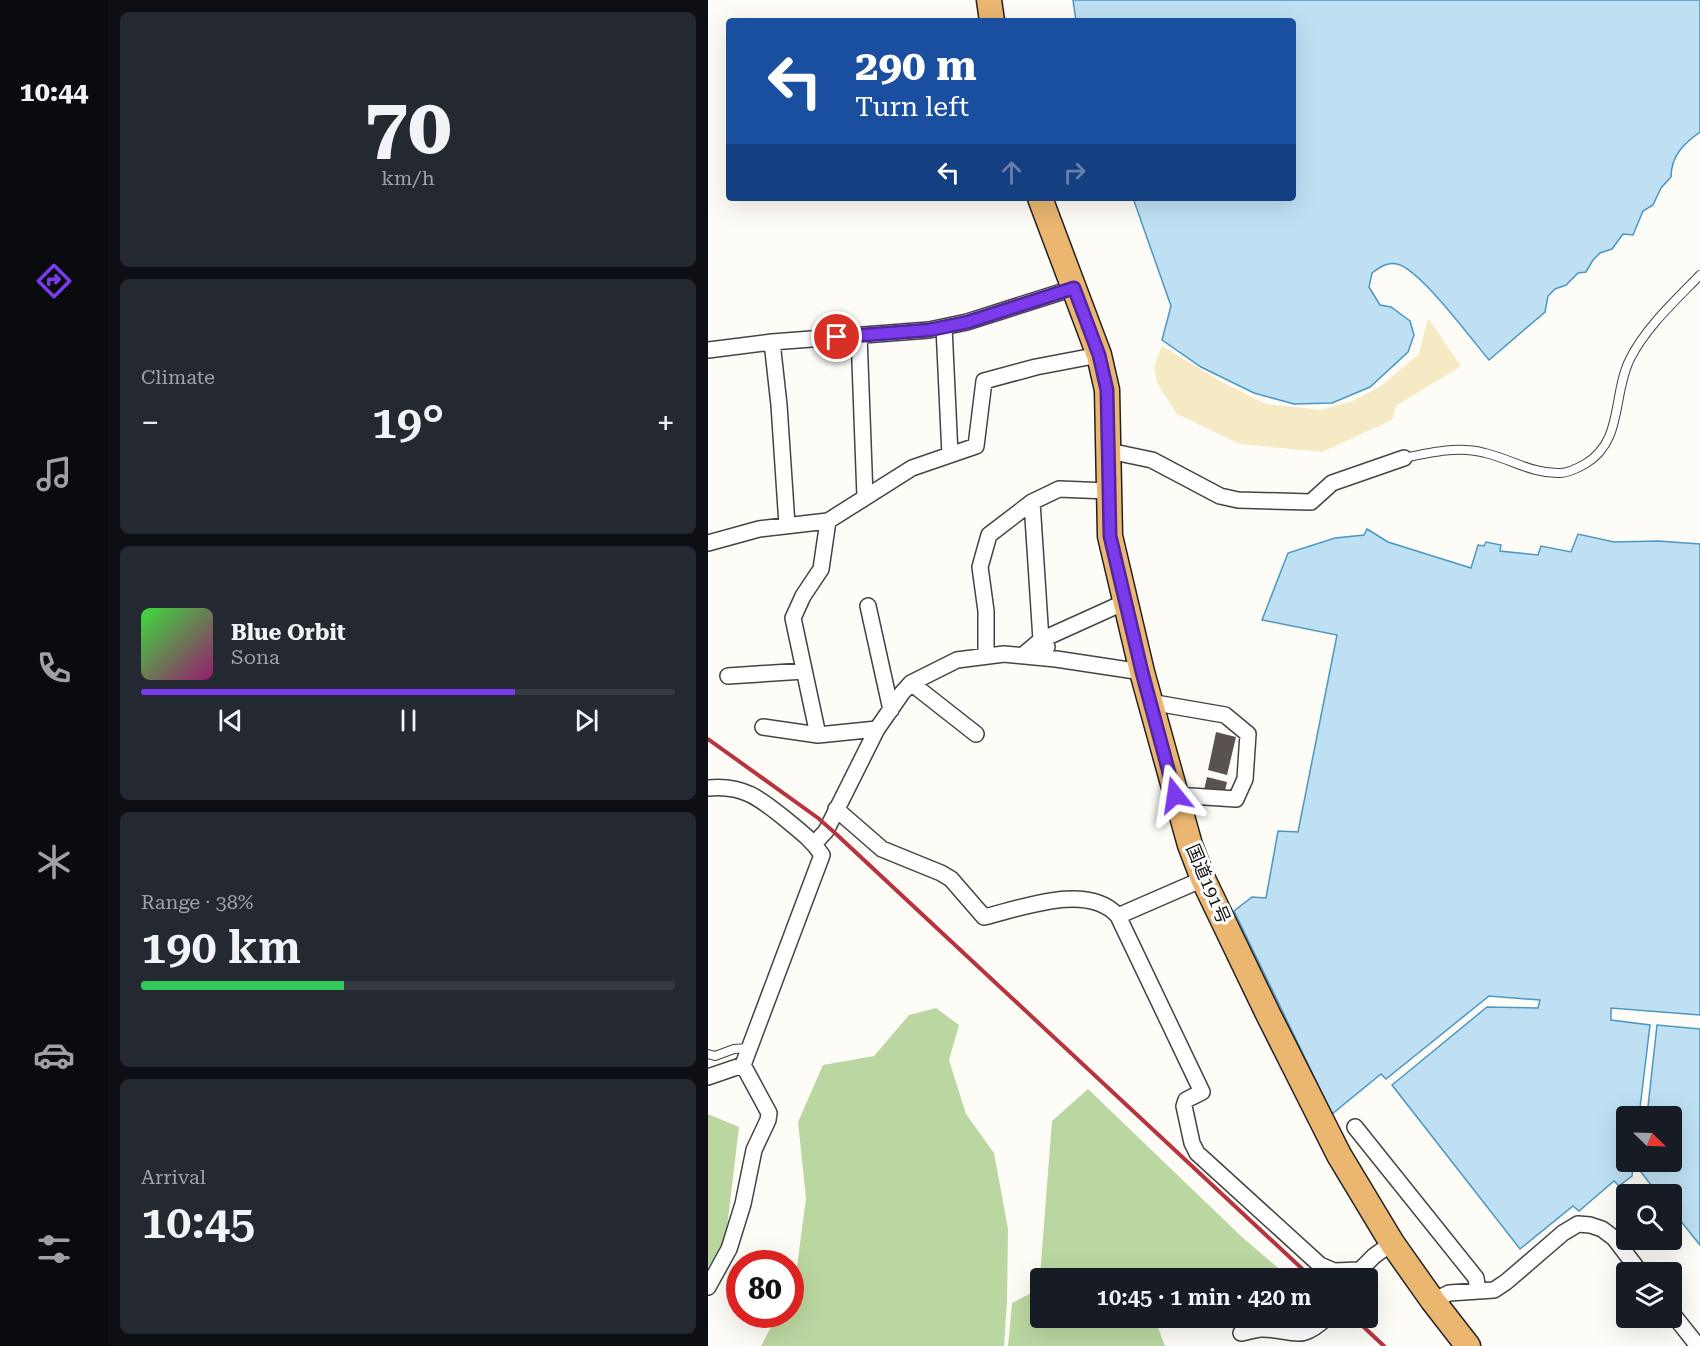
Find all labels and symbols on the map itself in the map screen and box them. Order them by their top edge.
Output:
pin [811,311,862,362]
position arrow [1143,763,1207,827]
street label: 国道191号 [1182,841,1235,927]
north arrow [1616,1106,1682,1172]
speed limit sign: 80 [726,1250,804,1328]

